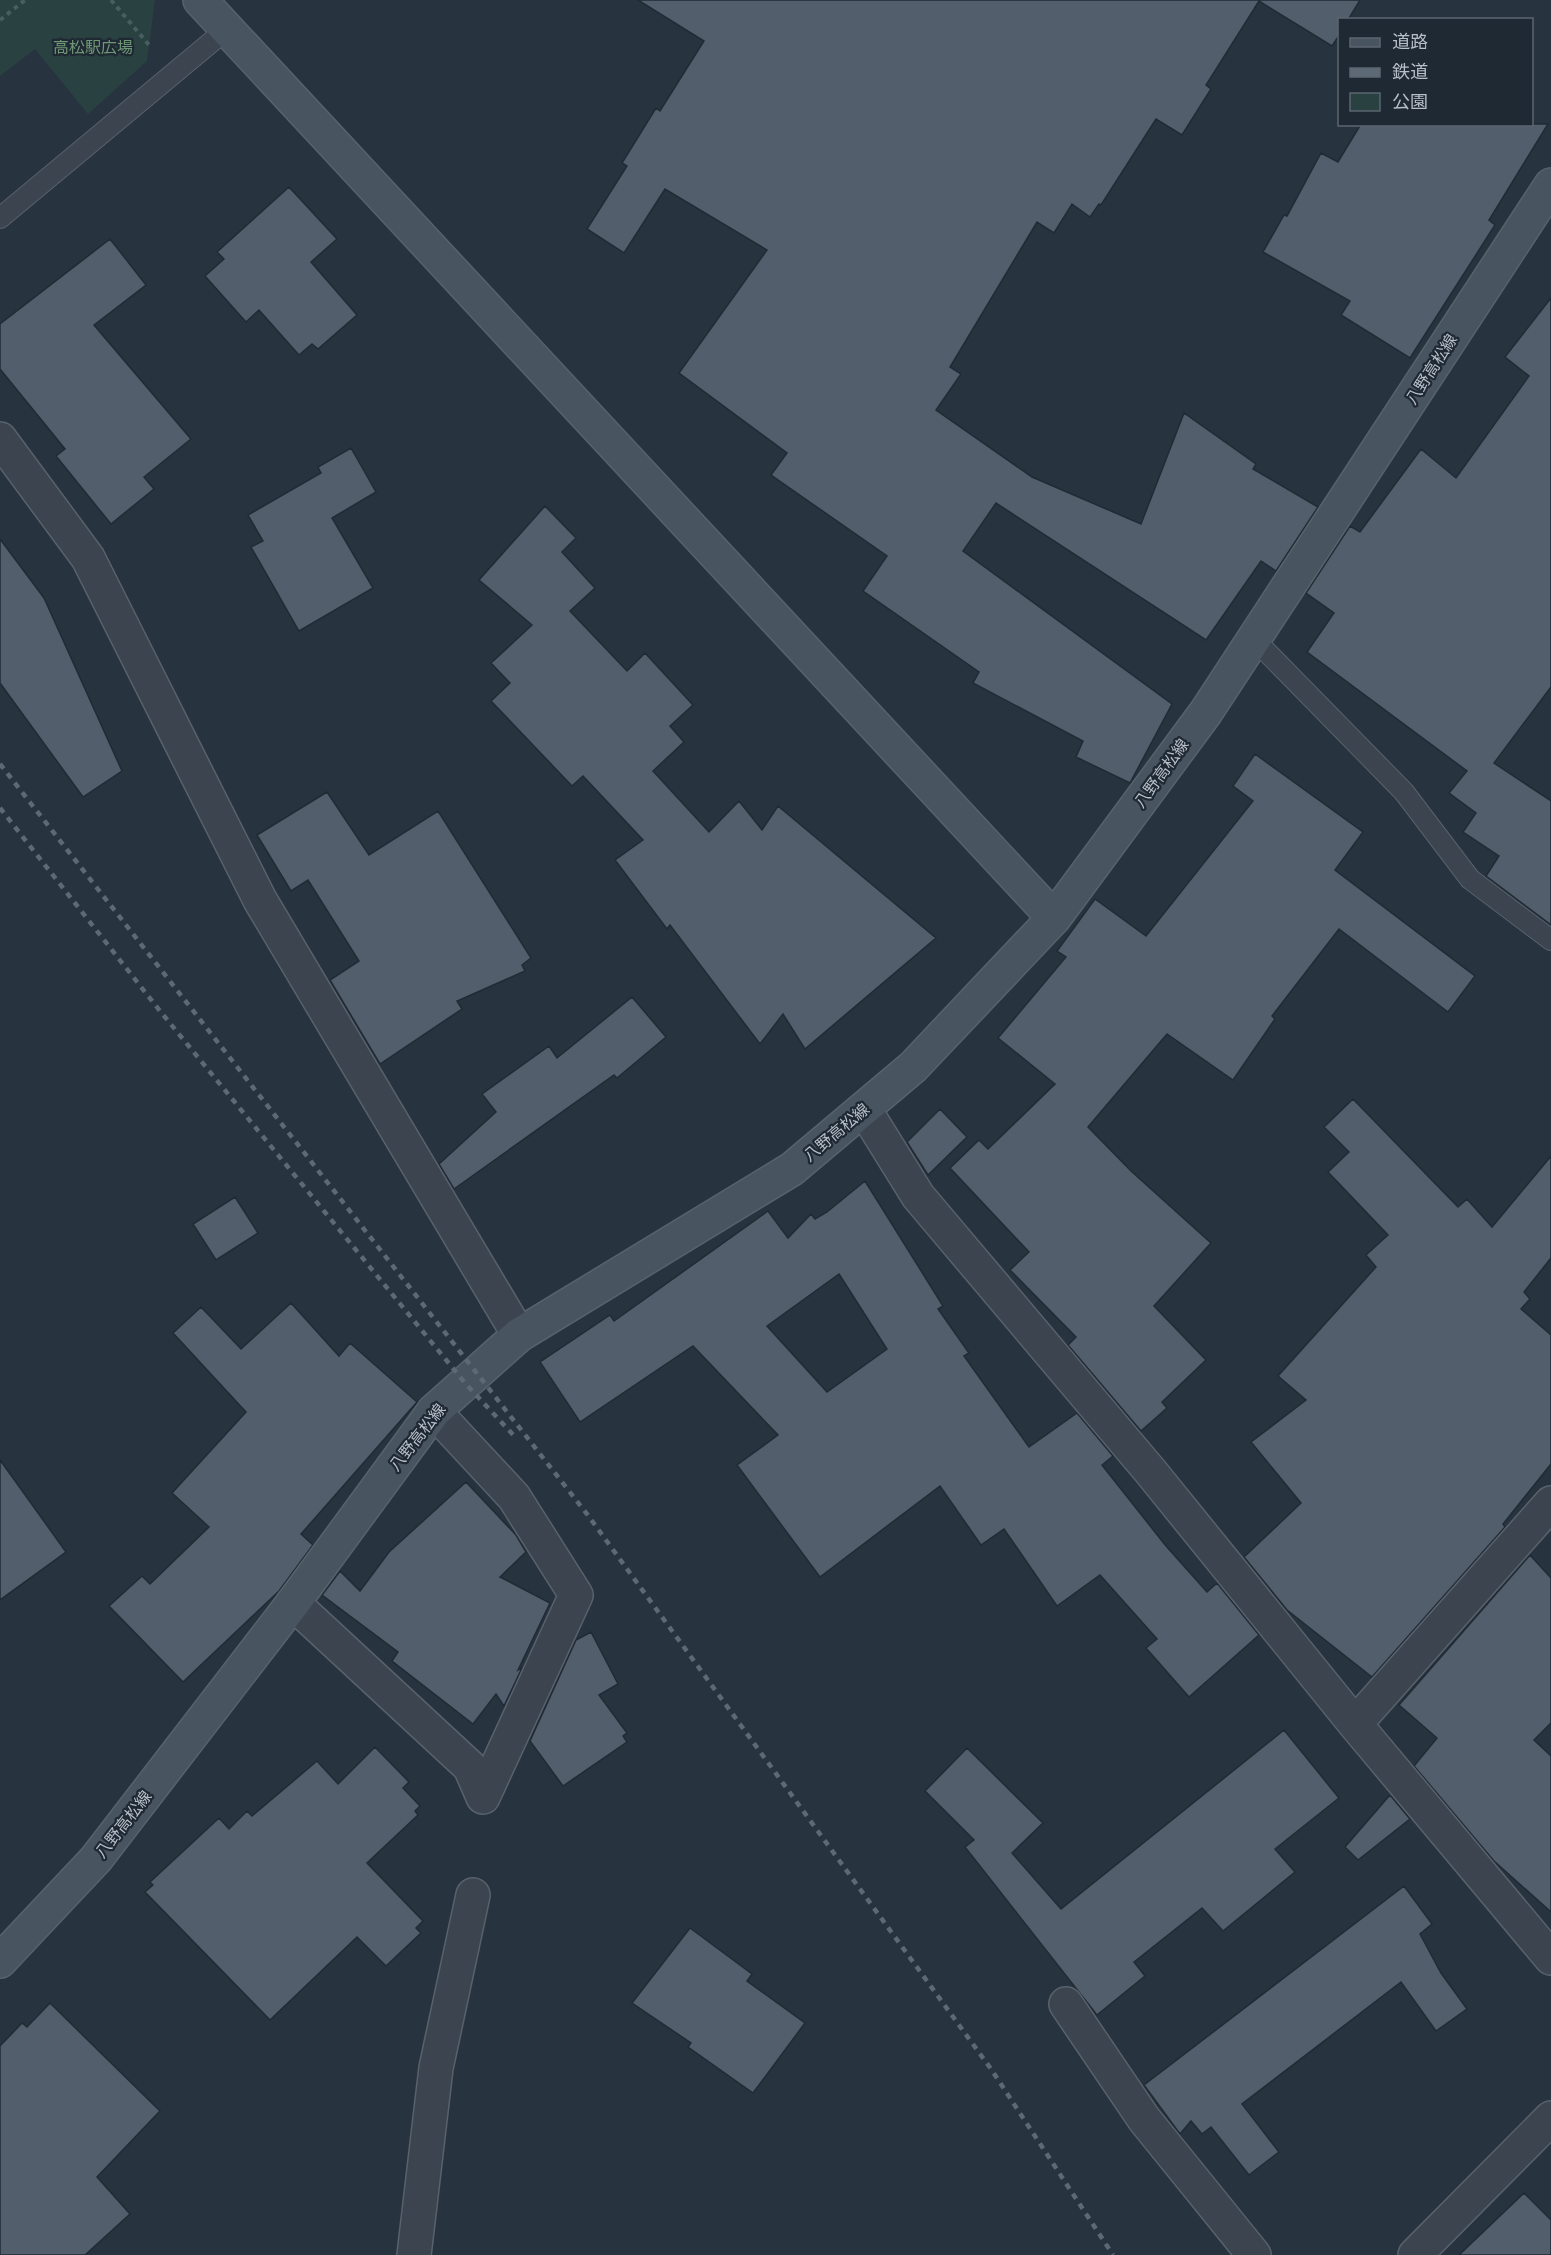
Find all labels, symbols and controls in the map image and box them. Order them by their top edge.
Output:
legend [1338,18,1533,126]
text: 道路 [1392,31,1428,53]
park label: 高松駅広場 [53,38,133,58]
text: 鉄道 [1392,61,1428,83]
text: 公園 [1392,91,1428,113]
street label: 八野高松線 [1402,331,1462,409]
street label: 八野高松線 [1130,735,1193,812]
street label: 八野高松線 [800,1099,874,1166]
street label: 八野高松線 [385,1400,450,1475]
street label: 八野高松線 [91,1787,156,1862]

